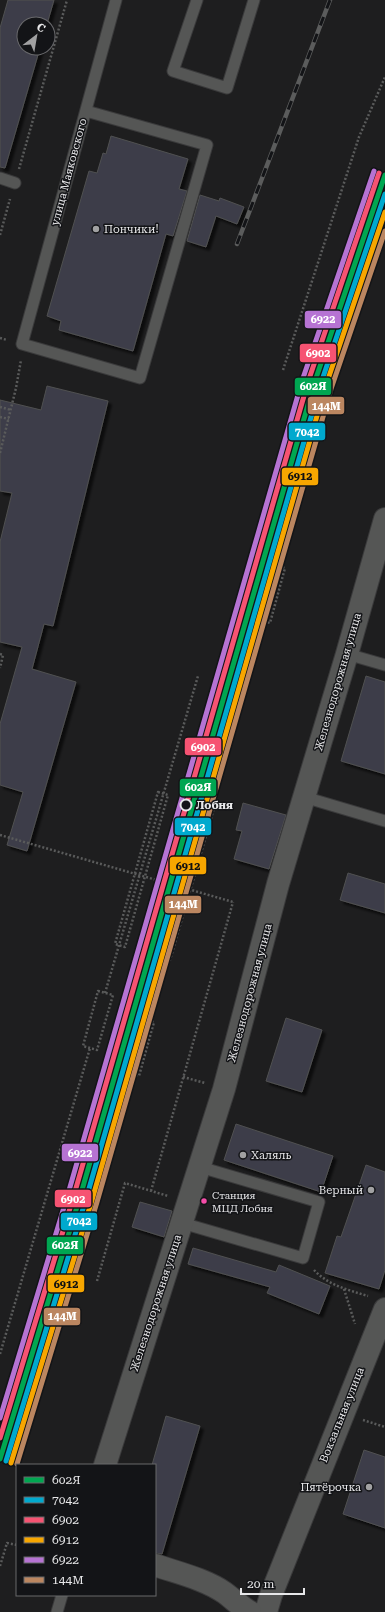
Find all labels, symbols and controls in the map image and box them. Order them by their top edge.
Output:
north arrow [16,16,56,56]
text: С [34,20,48,36]
street label: улица Маяковского [48,117,90,227]
place label: Пончики! [104,223,159,236]
marker: Пончики! [91,224,101,234]
line badge: 6922 [304,310,342,329]
text: 6922 [311,313,335,326]
line badge: 6902 [299,343,337,363]
text: 6902 [306,347,330,360]
line badge: 602Я [294,377,332,396]
text: 602Я [300,380,326,393]
line badge: 144М [307,396,345,415]
text: 144М [311,400,341,413]
line badge: 7042 [288,422,326,441]
text: 7042 [295,426,319,439]
line badge: 6912 [281,467,319,486]
text: 6912 [288,470,312,483]
street label: Железнодорожная улица [312,611,364,753]
line badge: 6902 [184,737,222,756]
text: 6902 [191,741,215,754]
line badge: 602Я [179,778,217,797]
text: 602Я [185,781,211,794]
marker: Лобня [179,798,193,812]
place label: Лобня [196,799,233,812]
line badge: 7042 [174,817,212,836]
text: 7042 [181,821,205,834]
line badge: 6912 [169,856,207,875]
text: 6912 [176,860,200,873]
line badge: 144М [164,895,202,914]
text: 144М [168,898,198,911]
street label: Железнодорожная улица [225,922,275,1064]
line badge: 6922 [61,1143,99,1162]
text: 6922 [68,1147,92,1160]
place label: Халяль [251,1149,292,1162]
marker: Халяль [238,1150,248,1160]
place label: Верный [319,1184,363,1197]
marker: Верный [366,1185,376,1195]
line badge: 6902 [54,1189,92,1208]
place label: Станция МЦД Лобня [212,1190,273,1214]
text: 6902 [61,1193,85,1206]
marker: Станция МЦД Лобня [199,1196,209,1206]
line badge: 7042 [60,1212,98,1231]
text: 7042 [67,1215,91,1228]
street label: Железнодорожная улица [128,1233,184,1373]
line badge: 602Я [46,1236,84,1255]
text: 602Я [52,1239,78,1252]
line badge: 6912 [47,1274,85,1293]
text: 6912 [54,1278,78,1291]
line badge: 144М [43,1307,81,1326]
text: 144М [47,1310,77,1323]
street label: Вокзальная улица [317,1366,367,1464]
legend [16,1464,156,1596]
text: 602Я [52,1473,81,1487]
place label: Пятёрочка [300,1481,361,1494]
marker: Пятёрочка [364,1482,374,1492]
text: 7042 [52,1493,79,1507]
text: 6902 [52,1513,79,1527]
text: 6912 [52,1533,79,1547]
text: 6922 [52,1553,79,1567]
scale bar [241,1570,304,1596]
text: 144М [52,1573,84,1587]
text: 20 m [247,1577,274,1591]

